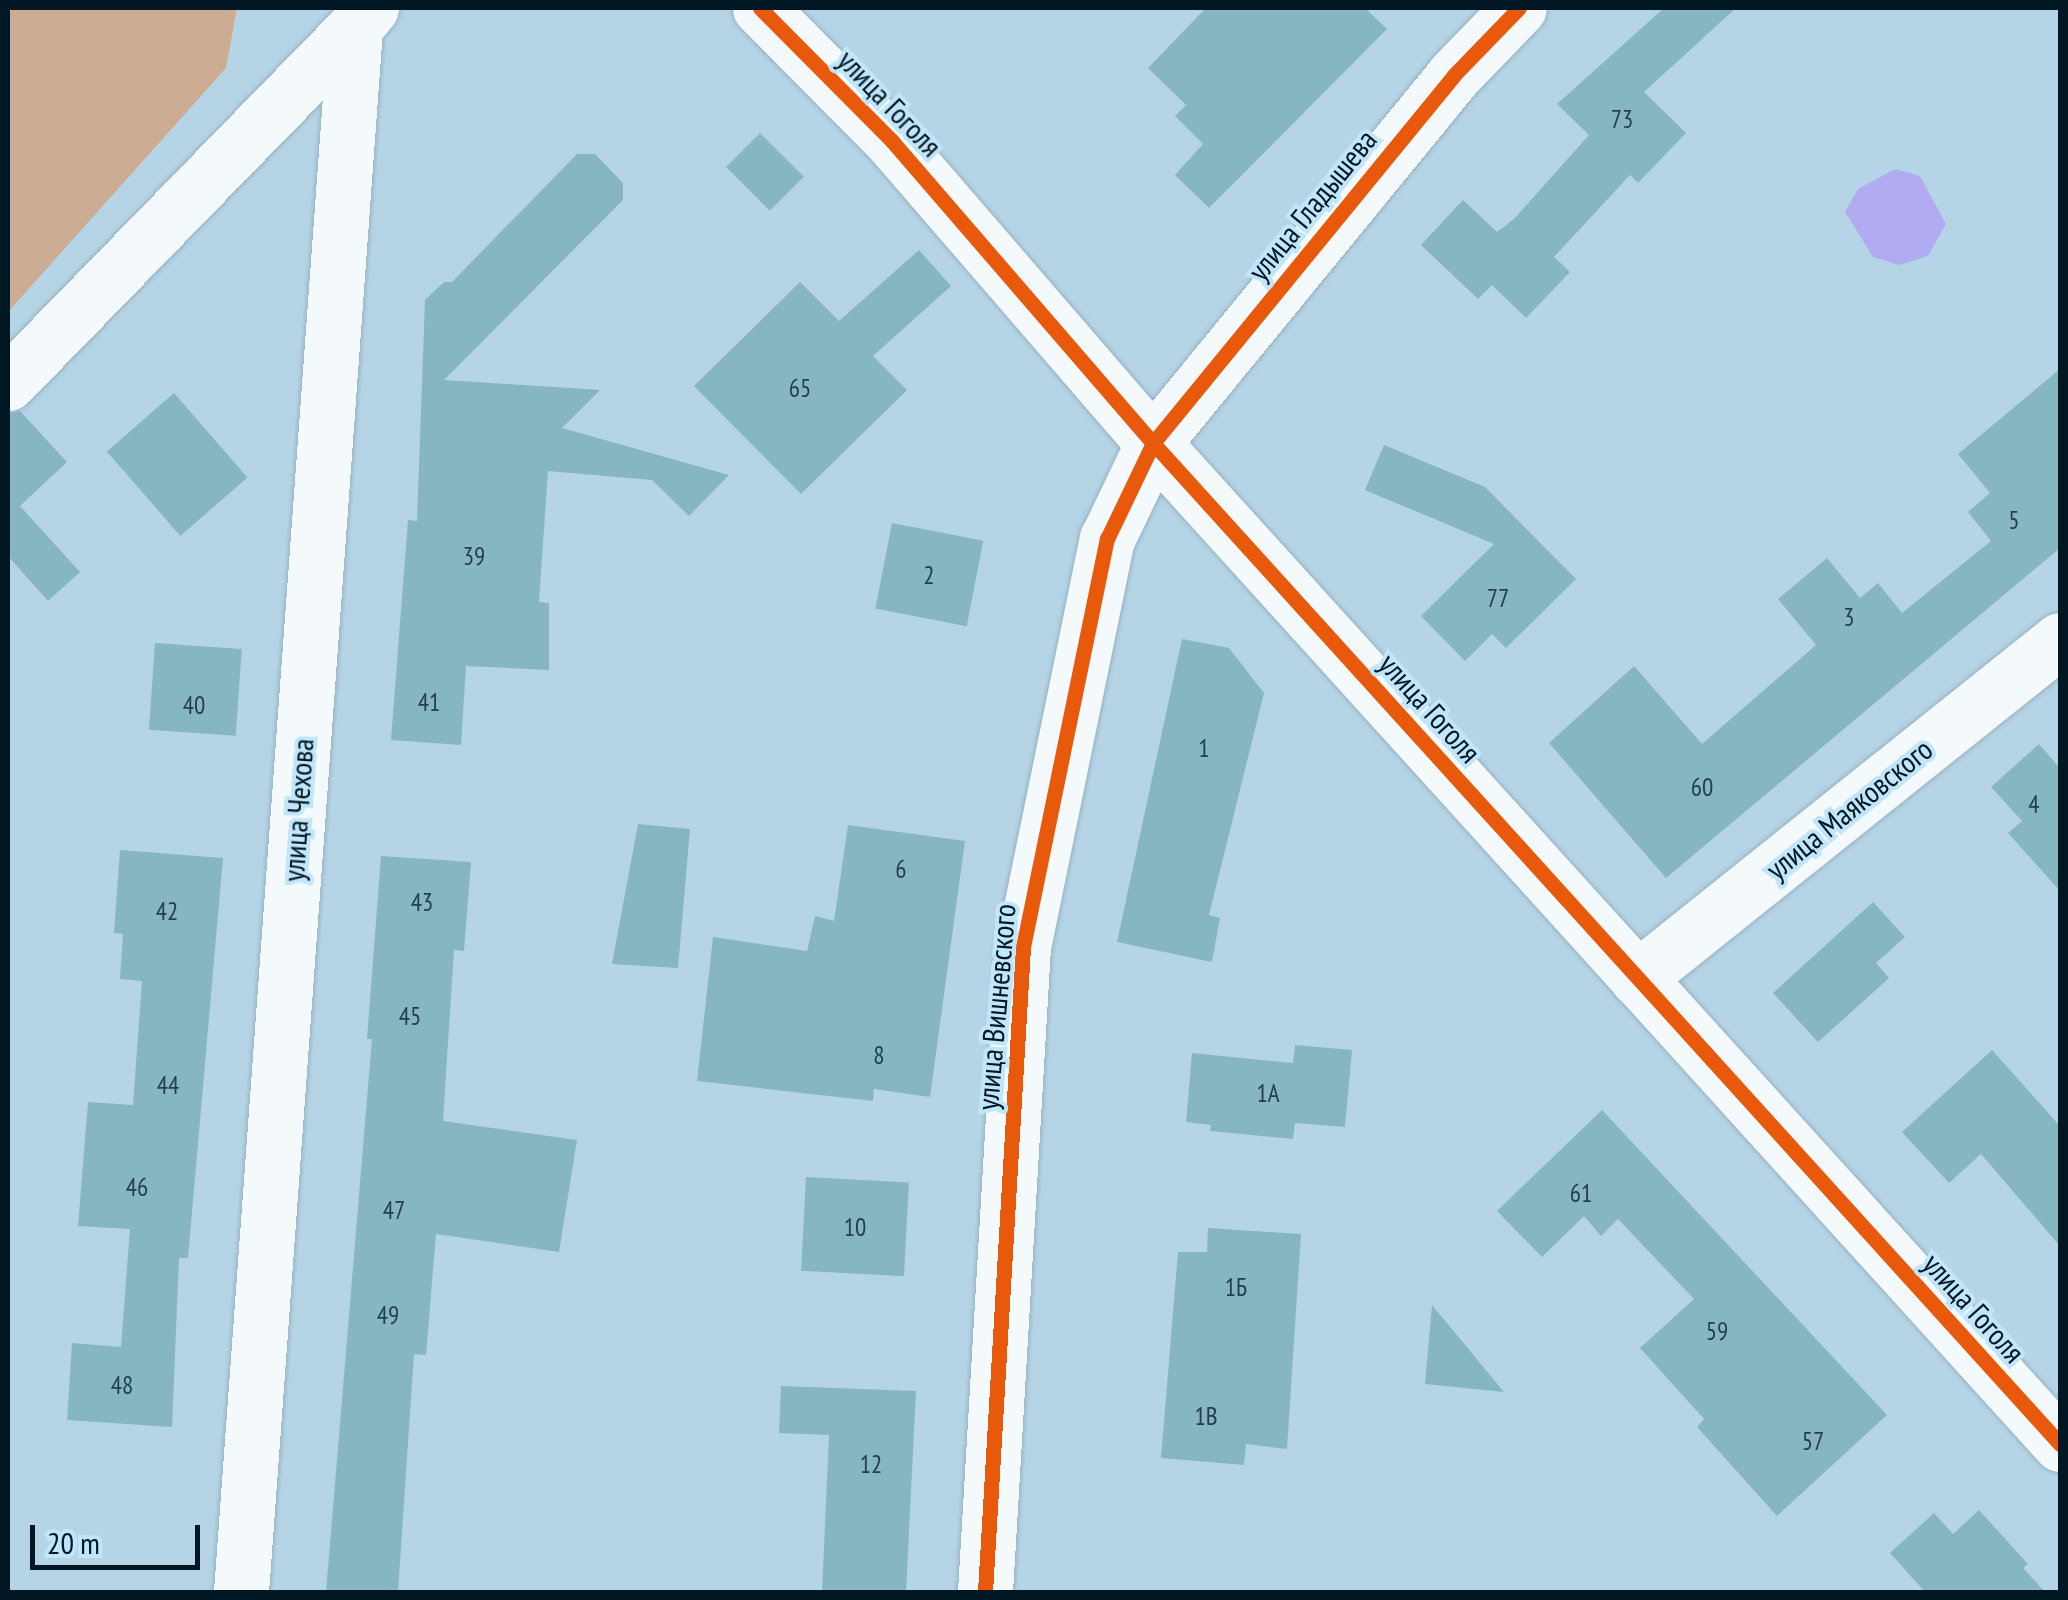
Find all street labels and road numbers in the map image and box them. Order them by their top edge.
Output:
street label: улица Гоголя [830,42,950,164]
street label: улица Гладышева [1240,122,1384,288]
street label: улица Гоголя [1372,646,1488,770]
street label: улица Маяковского [1759,731,1939,887]
street label: улица Чехова [275,737,321,883]
street label: улица Вишневского [969,902,1023,1112]
street label: улица Гоголя [1916,1246,2032,1370]

